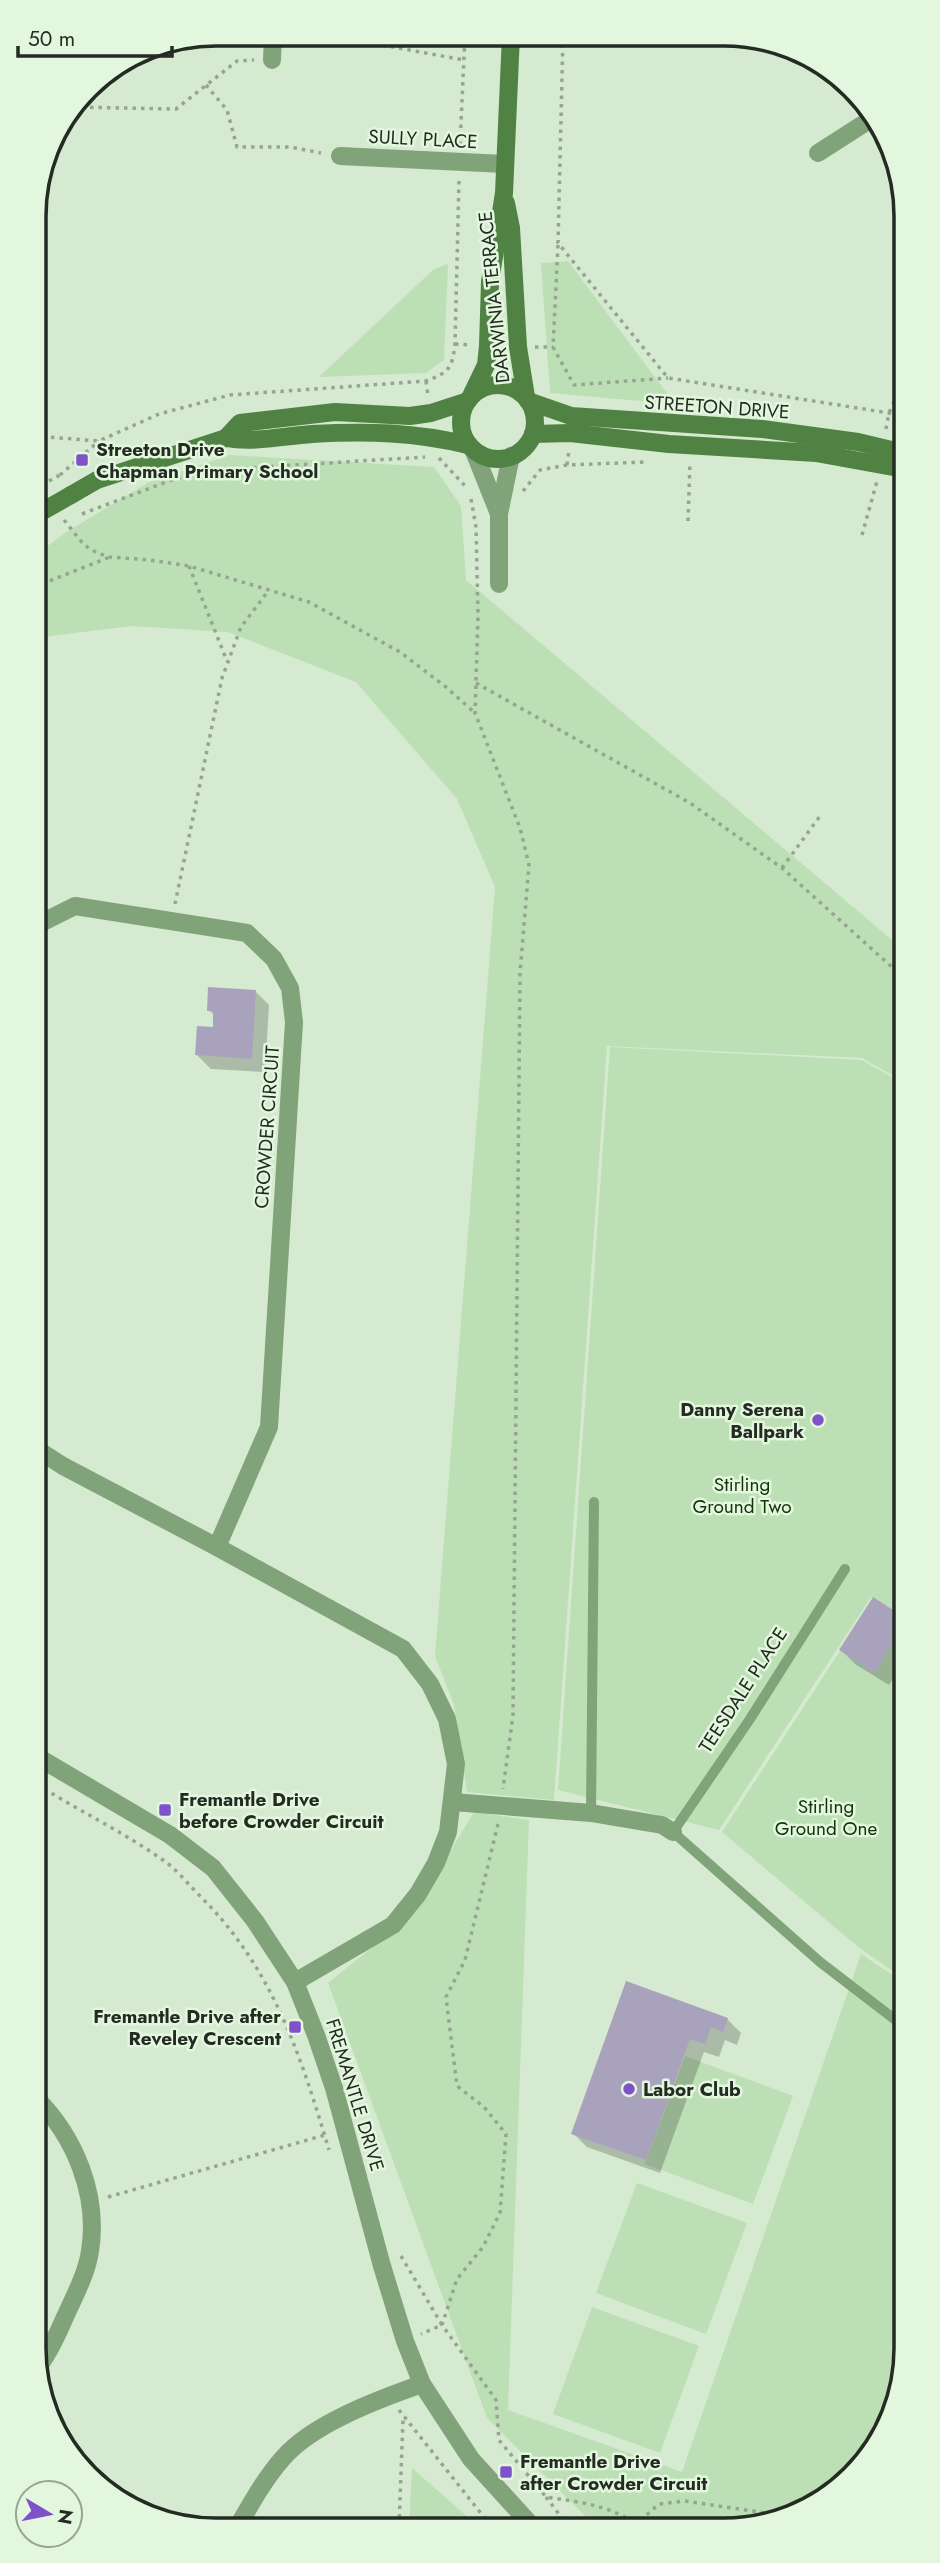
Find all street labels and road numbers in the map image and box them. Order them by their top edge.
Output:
street label: SULLY PLACE [368,123,478,155]
street label: DARWINIA TERRACE [472,210,516,384]
street label: STREETON DRIVE [644,388,790,426]
street label: CROWDER CIRCUIT [248,1044,286,1209]
street label: TEESDALE PLACE [692,1622,794,1758]
street label: FREMANTLE DRIVE [319,2016,391,2174]

